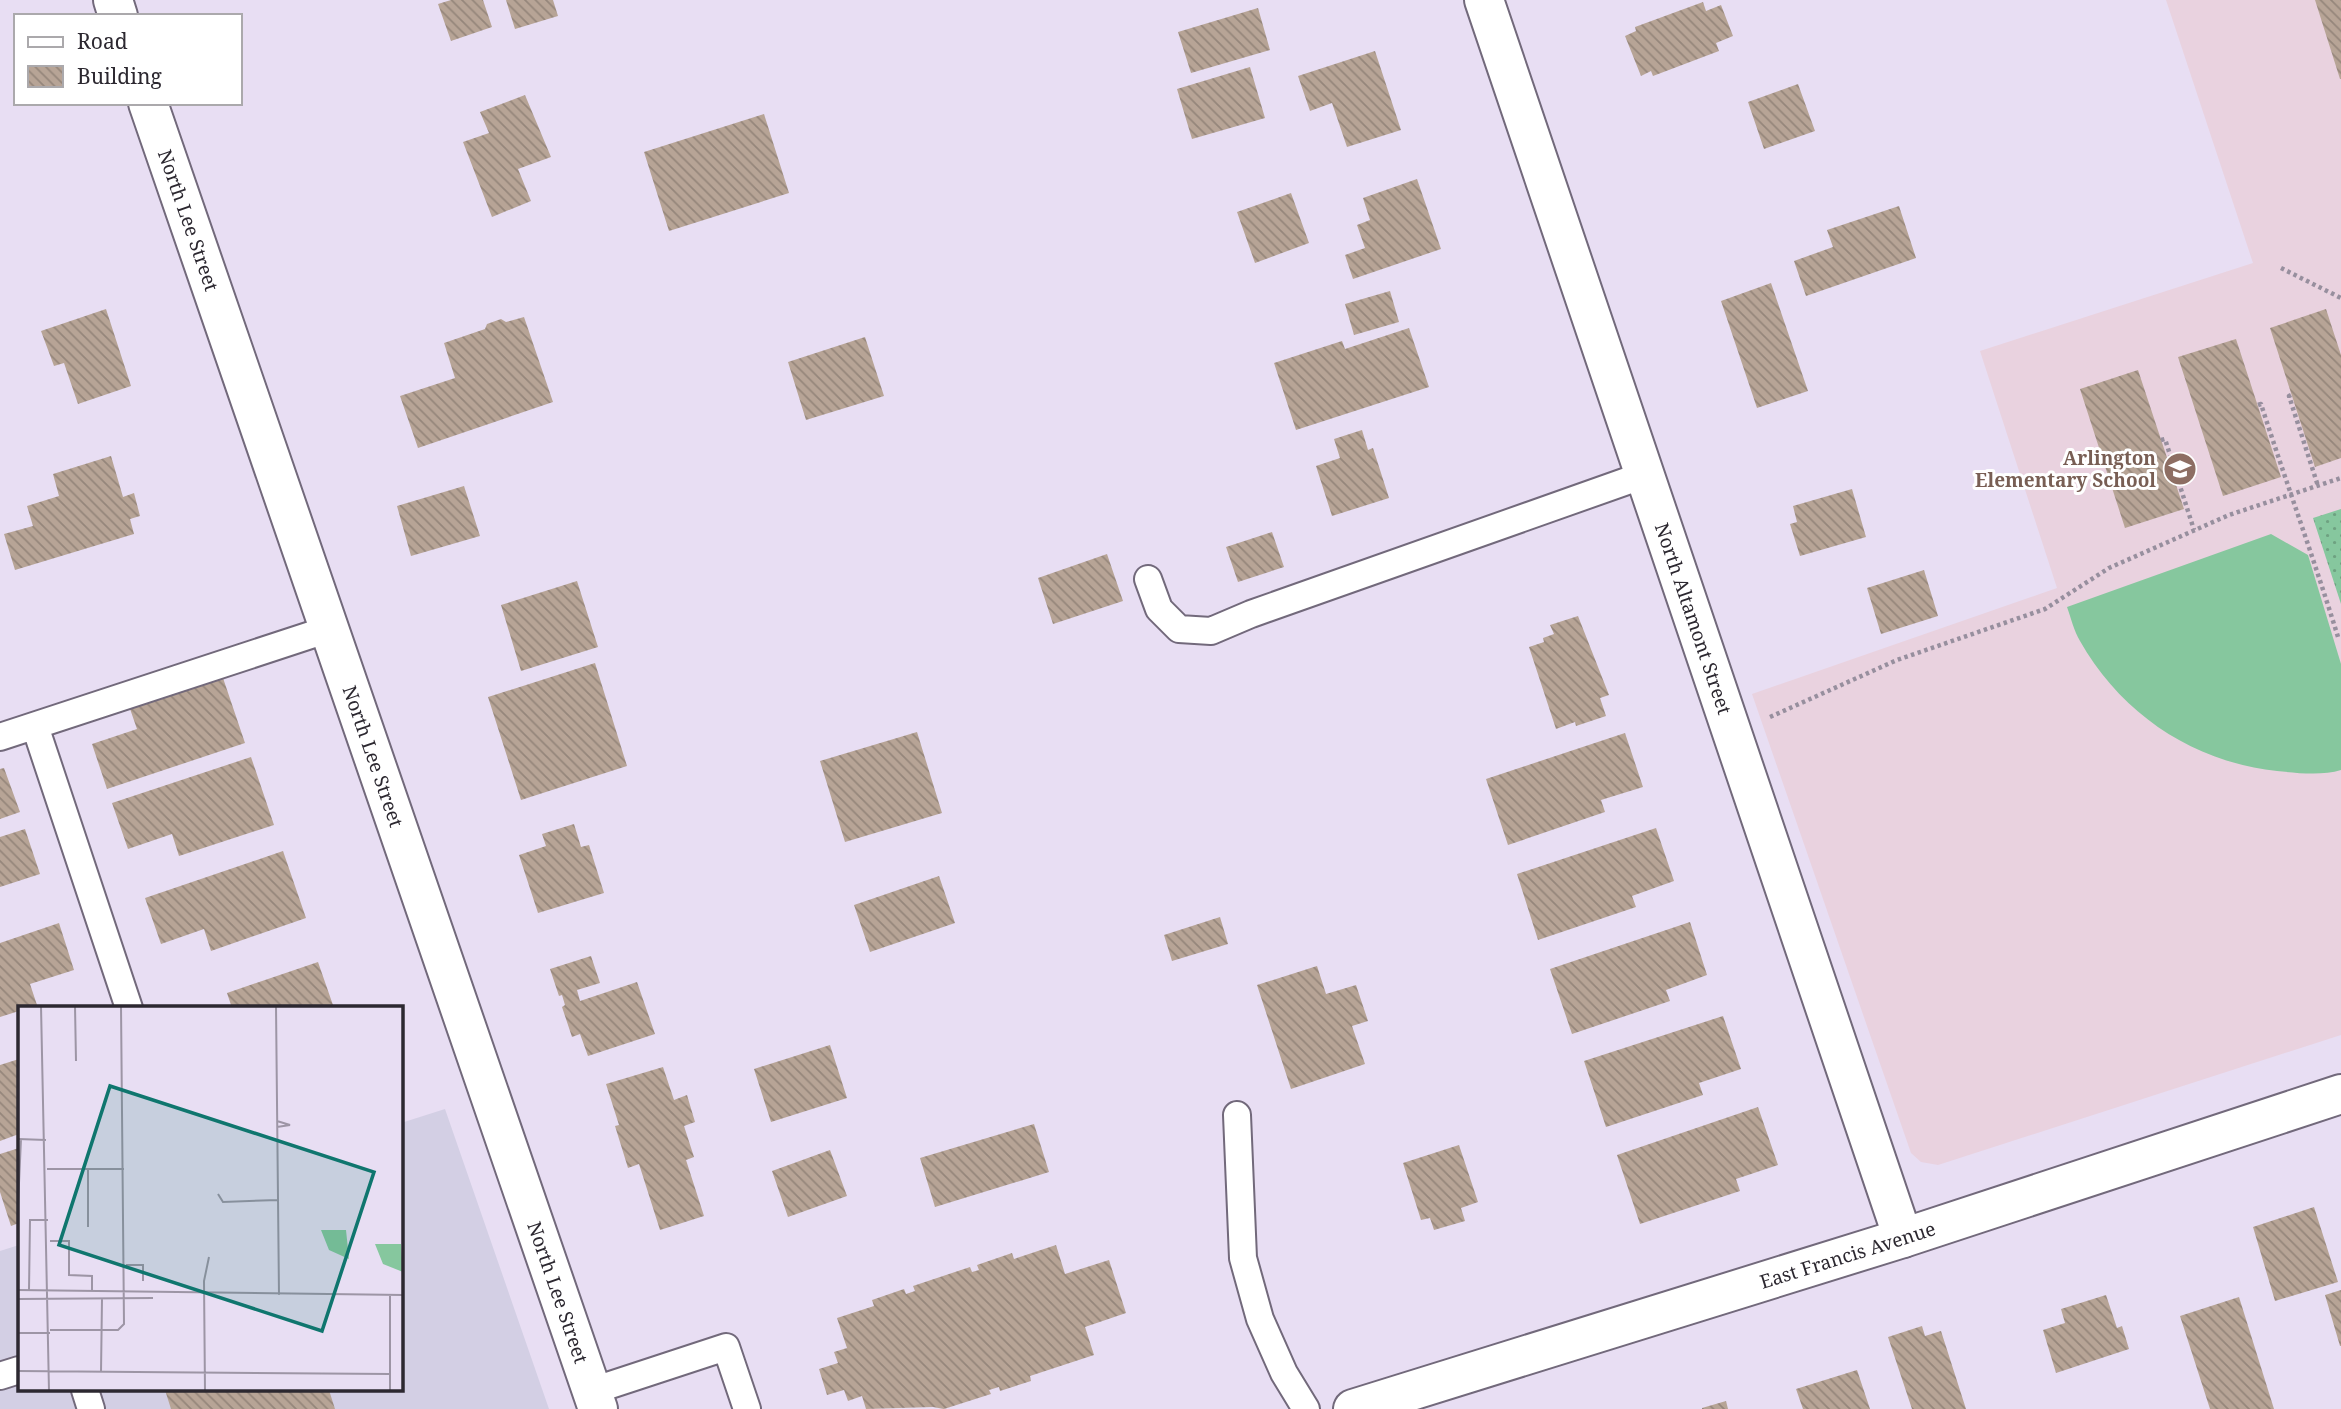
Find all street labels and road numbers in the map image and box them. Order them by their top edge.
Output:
street label: North Lee Street [152,146,225,295]
street label: North Altamont Street [1649,519,1738,718]
street label: North Lee Street [337,682,410,831]
street label: East Francis Avenue [1757,1215,1939,1295]
street label: North Lee Street [521,1218,594,1367]

